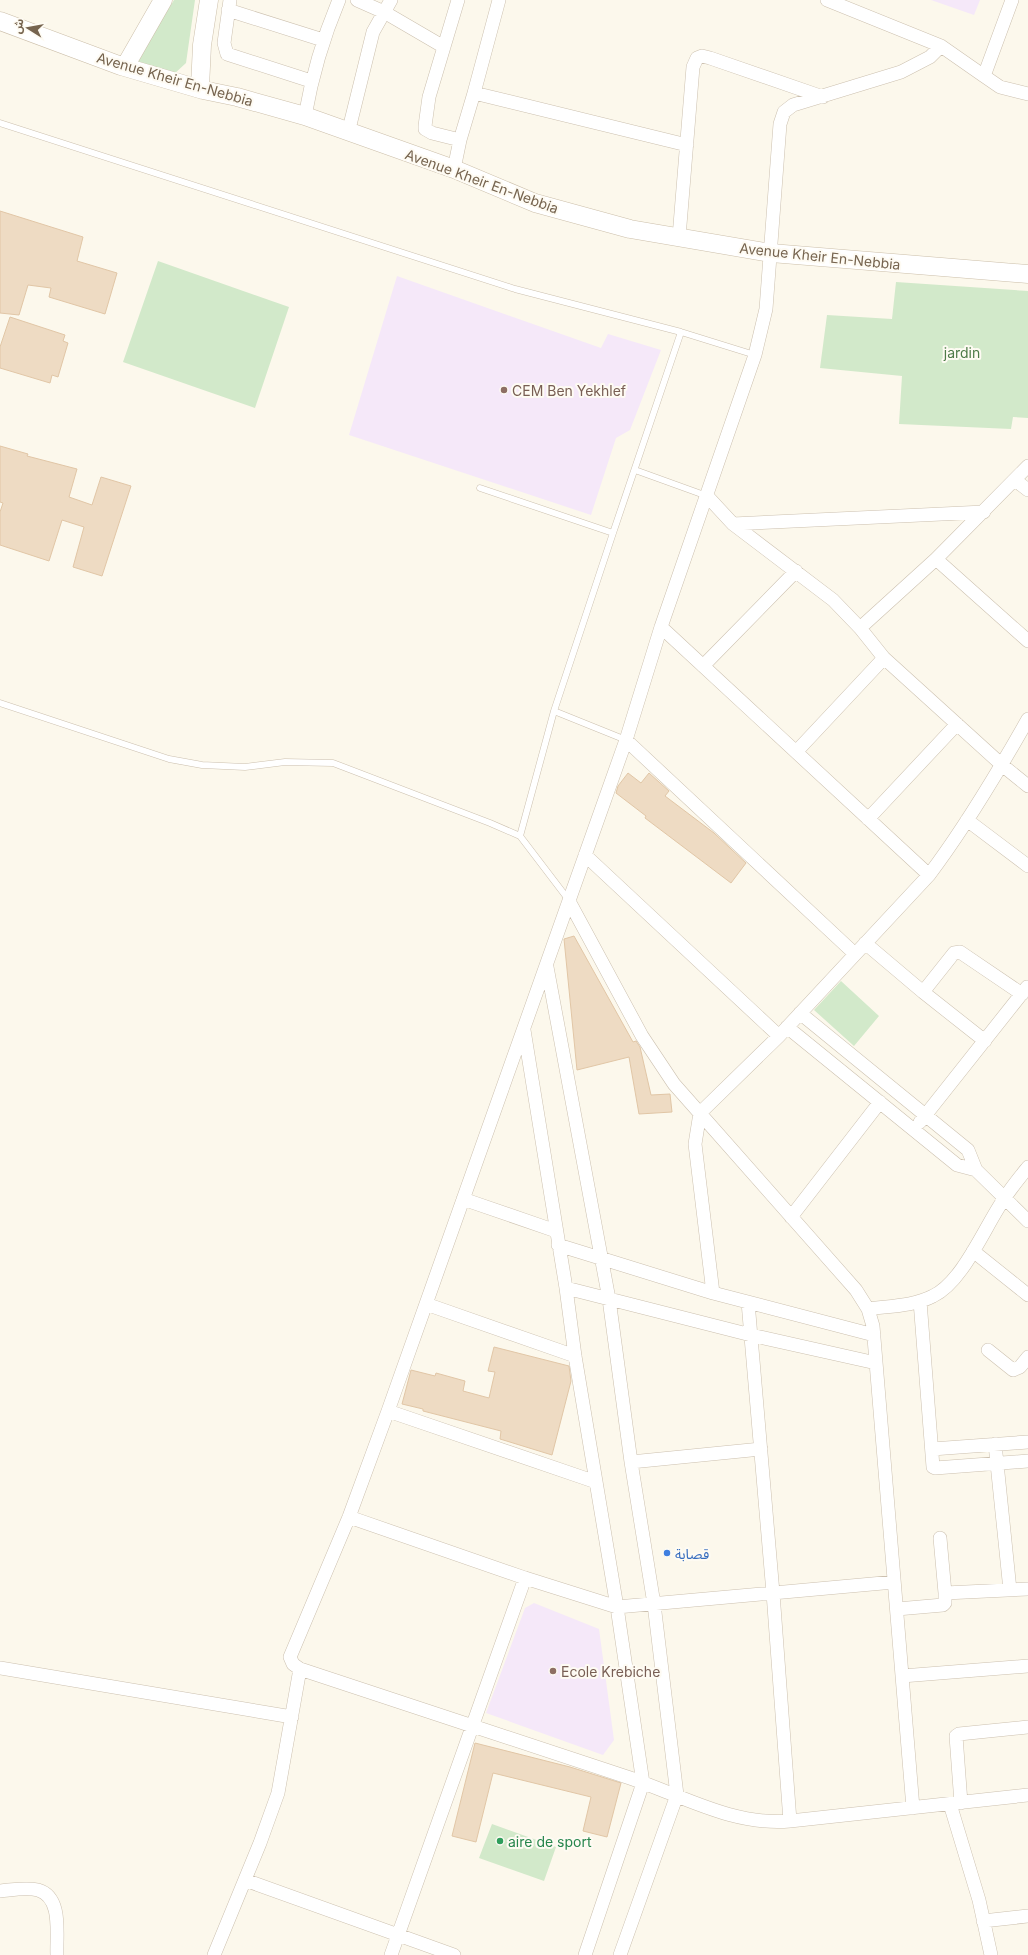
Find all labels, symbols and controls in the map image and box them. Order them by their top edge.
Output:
north arrow [8,8,48,48]
text: ش [10,17,26,35]
street label: Avenue Kheir En-Nebbia [95,49,255,109]
street label: Avenue Kheir En-Nebbia [403,145,561,217]
street label: Avenue Kheir En-Nebbia [739,239,901,273]
park label: jardin [943,344,980,361]
place label: CEM Ben Yekhlef [512,382,626,399]
marker: CEM Ben Yekhlef [499,385,509,395]
place label: قصابة [675,1545,709,1562]
marker: قصابة [662,1548,672,1558]
place label: Ecole Krebiche [561,1663,660,1680]
marker: Ecole Krebiche [548,1666,558,1676]
place label: aire de sport [508,1833,592,1850]
marker: aire de sport [495,1836,505,1846]

